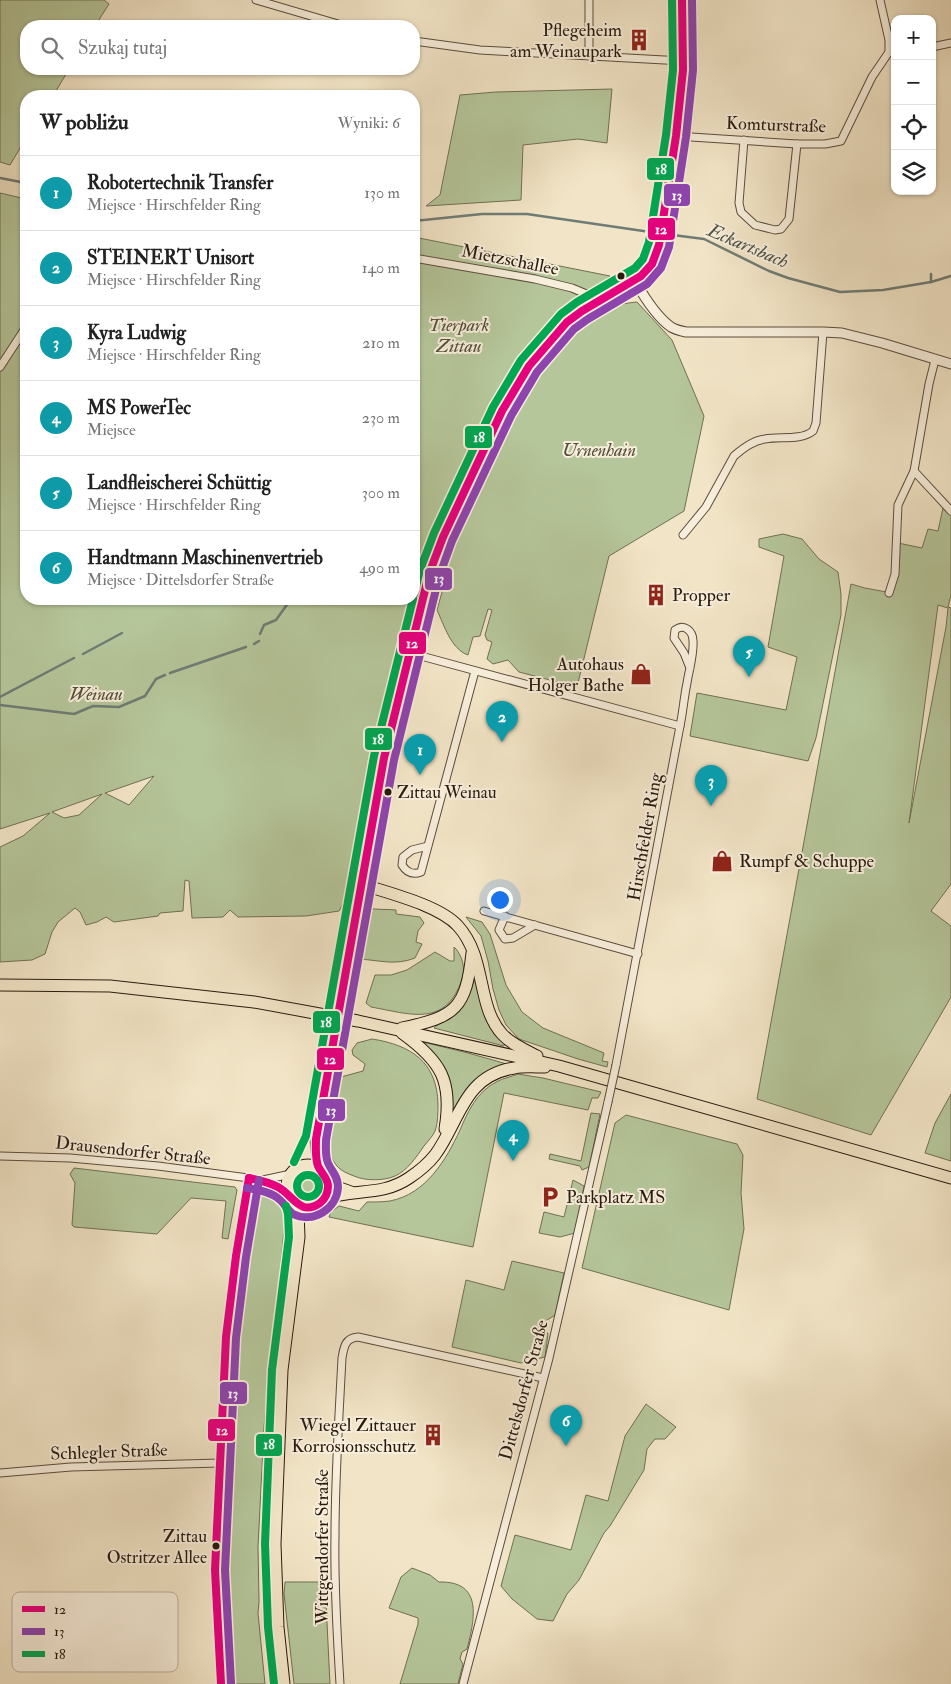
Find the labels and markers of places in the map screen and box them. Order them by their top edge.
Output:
place label: Pflegeheim am Weinaupark [510,19,622,63]
building icon: Pflegeheim am Weinaupark [626,27,652,53]
unlabelled marker [616,271,626,281]
building icon: Propper [643,582,669,608]
place label: Propper [672,584,730,607]
pin: 5 [733,636,765,677]
place label: Autohaus Holger Bathe [527,653,624,697]
shop icon: Autohaus Holger Bathe [628,661,654,687]
pin: 2 [486,701,518,742]
pin: 1 [404,734,436,775]
pin: 3 [695,765,727,806]
place label: Zittau Weinau [397,782,497,803]
marker: Zittau Weinau [383,787,393,797]
shop icon: Rumpf & Schuppe [709,848,735,874]
place label: Rumpf & Schuppe [739,850,875,873]
pin: 4 [497,1120,529,1161]
parking icon: Parkplatz MS [537,1184,563,1210]
place label: Parkplatz MS [566,1186,665,1209]
pin: 6 [550,1405,582,1446]
place label: Wiegel Zittauer Korrosionsschutz [292,1414,416,1458]
building icon: Wiegel Zittauer Korrosionsschutz [420,1422,446,1448]
place label: Zittau Ostritzer Allee [107,1526,207,1568]
marker: Zittau Ostritzer Allee [211,1541,221,1551]

